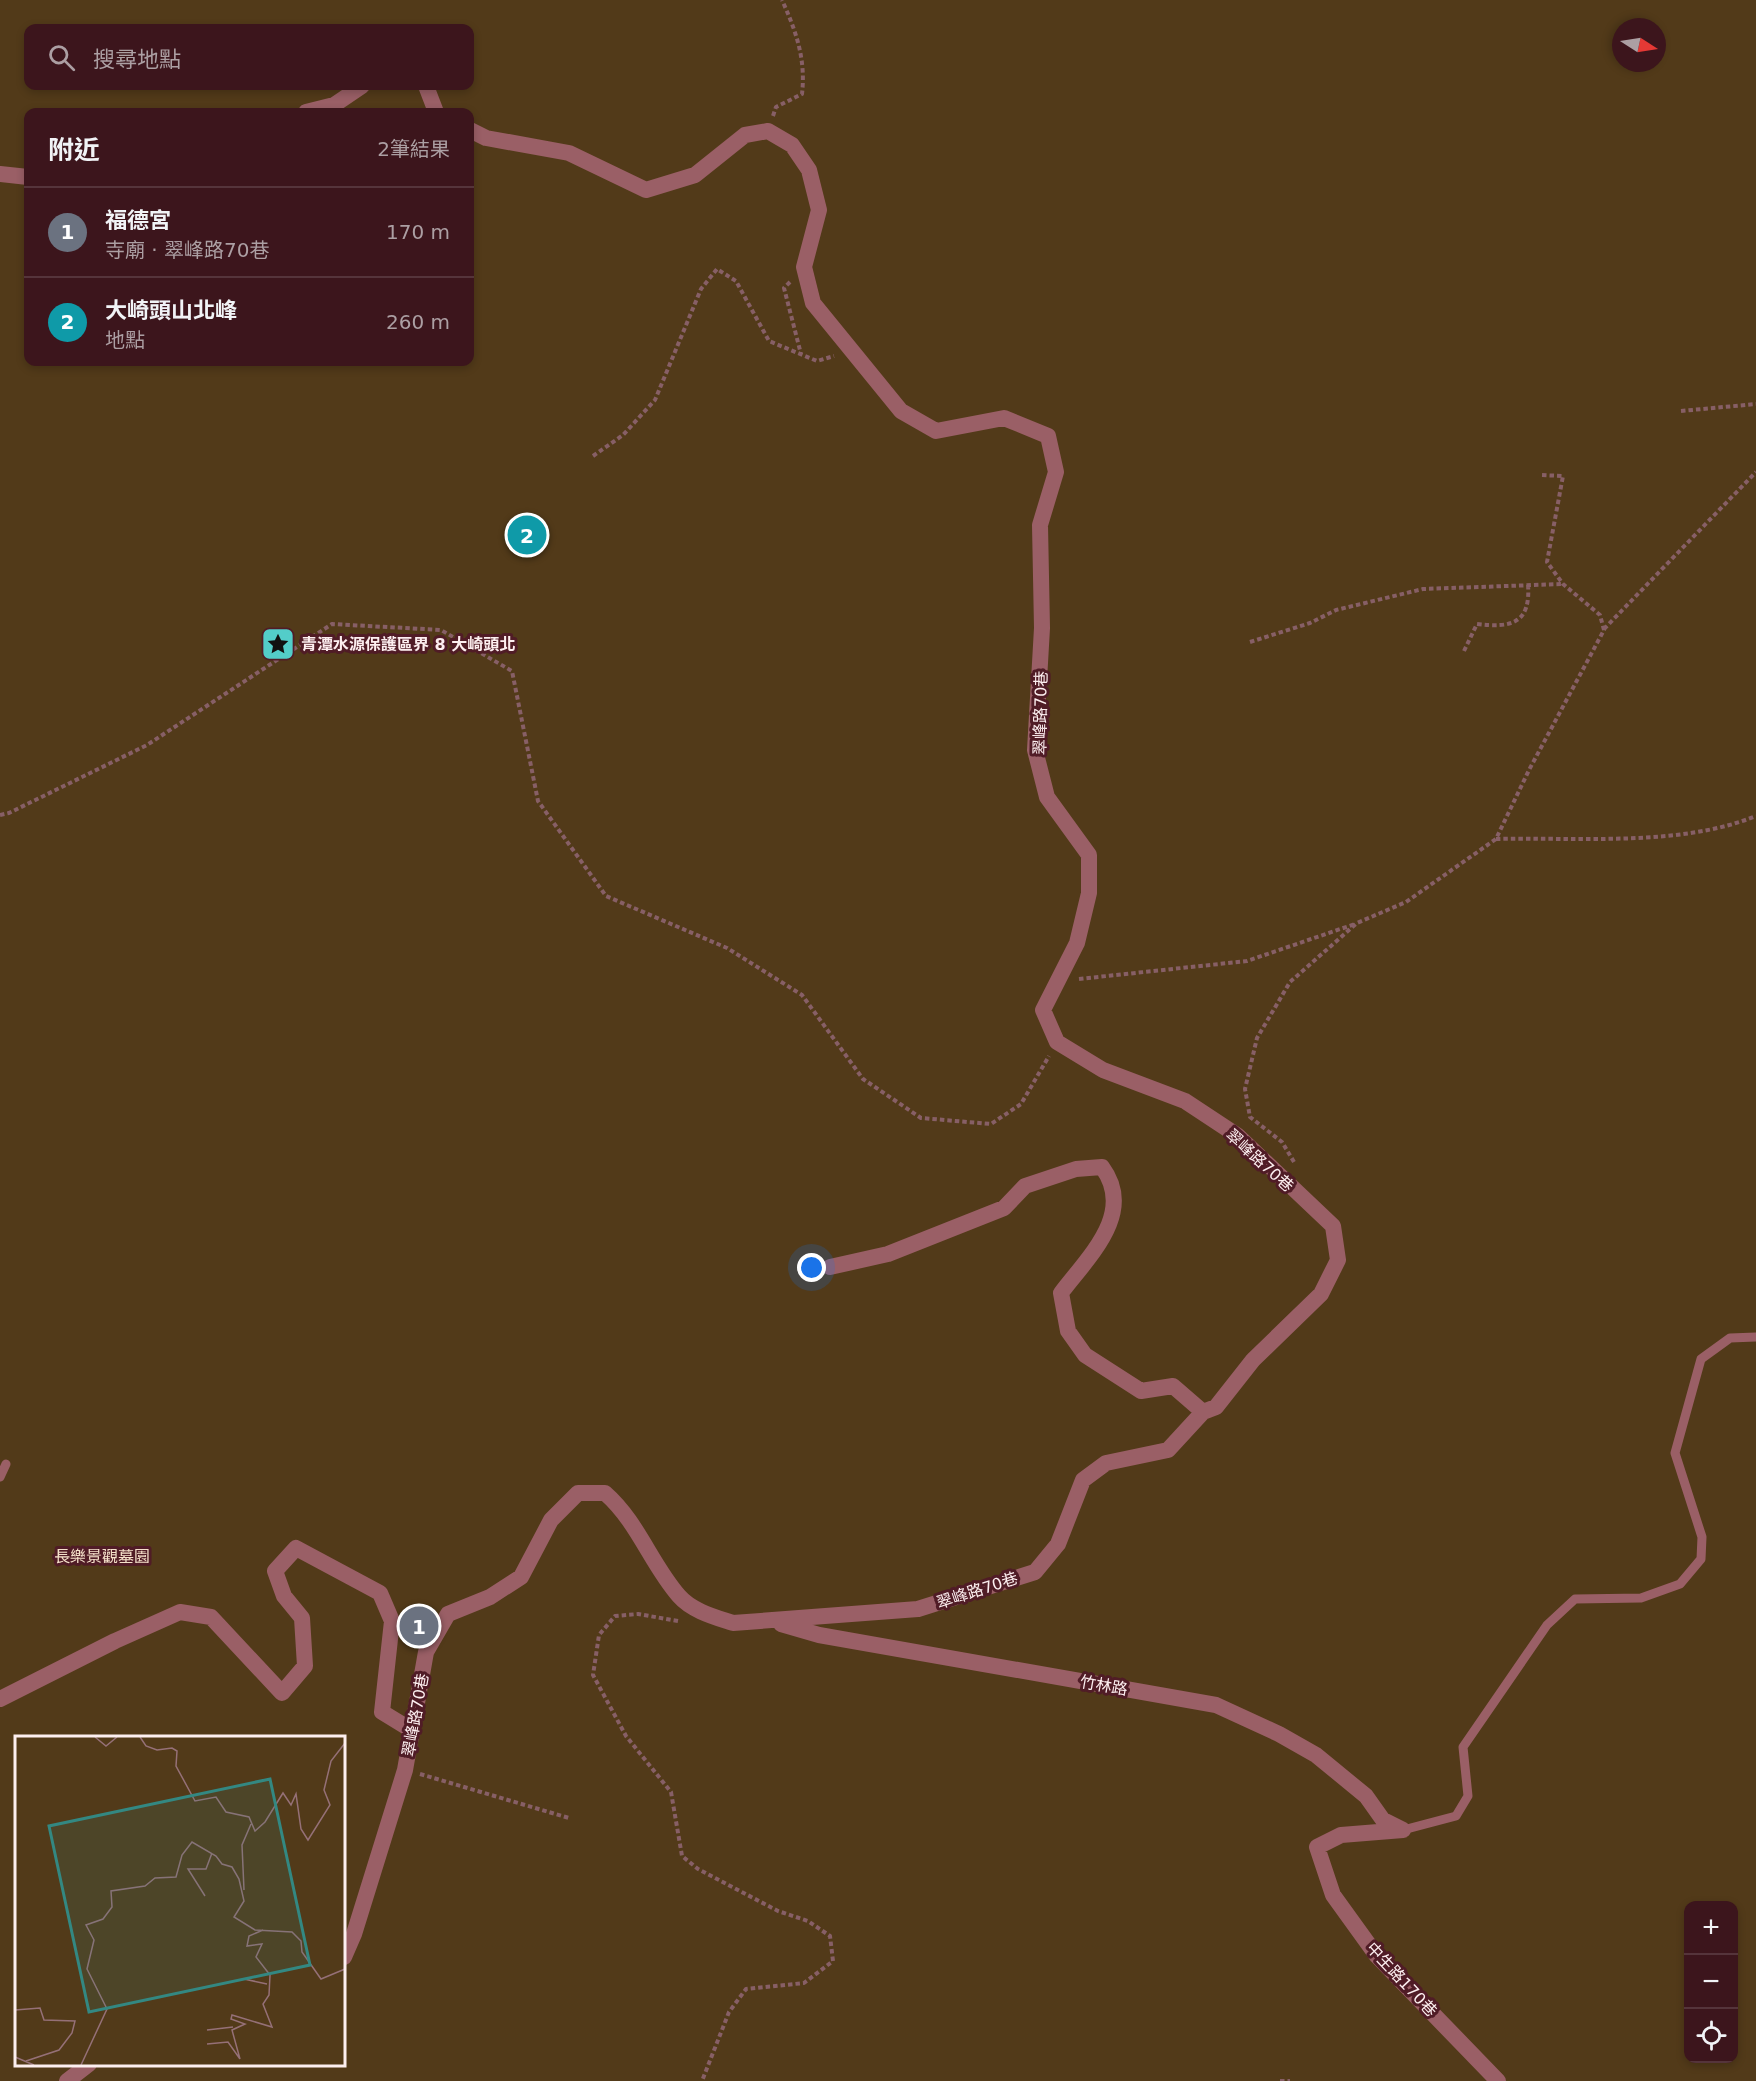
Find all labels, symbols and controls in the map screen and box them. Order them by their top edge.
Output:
north arrow [1612,18,1666,72]
search box [24,24,474,90]
icon: search [45,41,78,74]
text: 搜尋地點 [93,47,181,72]
text: 附近 [48,135,100,165]
text: 2筆結果 [377,137,450,161]
text: 福德宮 [105,208,171,233]
text: 1 [61,220,74,244]
text: 170 m [386,220,450,244]
text: 寺廟 · 翠峰路70巷 [105,238,270,262]
text: 大崎頭山北峰 [105,298,237,323]
text: 2 [61,310,74,334]
text: 260 m [386,310,450,334]
text: 地點 [105,328,145,352]
pin: 2 [508,512,546,558]
place icon: 青潭水源保護區界 8 大崎頭北 [260,626,296,662]
place label: 青潭水源保護區界 8 大崎頭北 [301,635,515,654]
street label: 翠峰路70巷 [1030,671,1051,755]
street label: 翠峰路70巷 [1222,1125,1297,1196]
your location [797,1253,826,1282]
park label: 長樂景觀墓園 [54,1547,150,1566]
street label: 翠峰路70巷 [934,1568,1020,1613]
pin: 1 [400,1604,438,1648]
street label: 翠峰路70巷 [399,1672,432,1758]
street label: 竹林路 [1079,1672,1129,1699]
inset map [15,1736,345,2066]
map controls [1684,1901,1738,2063]
button: + [1684,1901,1738,1955]
street label: 中生路170巷 [1362,1938,1441,2020]
button: − [1684,1955,1738,2009]
button: locate [1684,2009,1738,2063]

